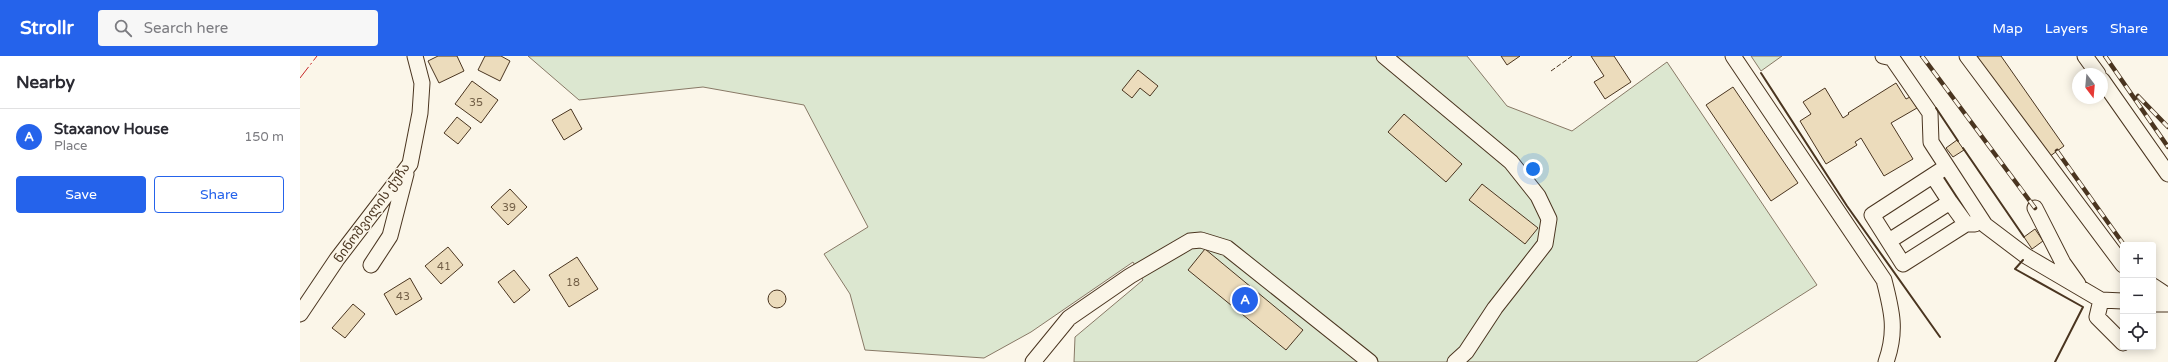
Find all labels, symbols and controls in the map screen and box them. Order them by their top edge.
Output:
search box [98,10,378,46]
text: Strollr [20,17,74,39]
icon: search [112,17,134,39]
text: Search here [144,19,228,37]
text: Map [1993,20,2023,37]
text: Layers [2045,20,2088,37]
text: Share [2110,20,2148,37]
north arrow [2072,68,2108,104]
text: Nearby [16,72,75,93]
house number: 35 [469,96,483,109]
text: Staxanov House [54,120,169,138]
text: A [24,129,34,145]
text: 150 m [244,129,284,145]
text: Place [54,138,87,154]
your location [1523,159,1543,179]
street label: ნინოშვილის ქუჩა [330,160,414,266]
button: Save [16,176,146,213]
button: Share [154,176,284,213]
house number: 39 [502,201,516,214]
map controls [2120,242,2156,350]
button: + [2120,242,2156,278]
house number: 41 [437,260,451,273]
house number: 18 [566,276,580,289]
button: − [2120,278,2156,314]
pin: A [1232,285,1258,315]
house number: 43 [396,290,410,303]
button: locate [2120,314,2156,350]

